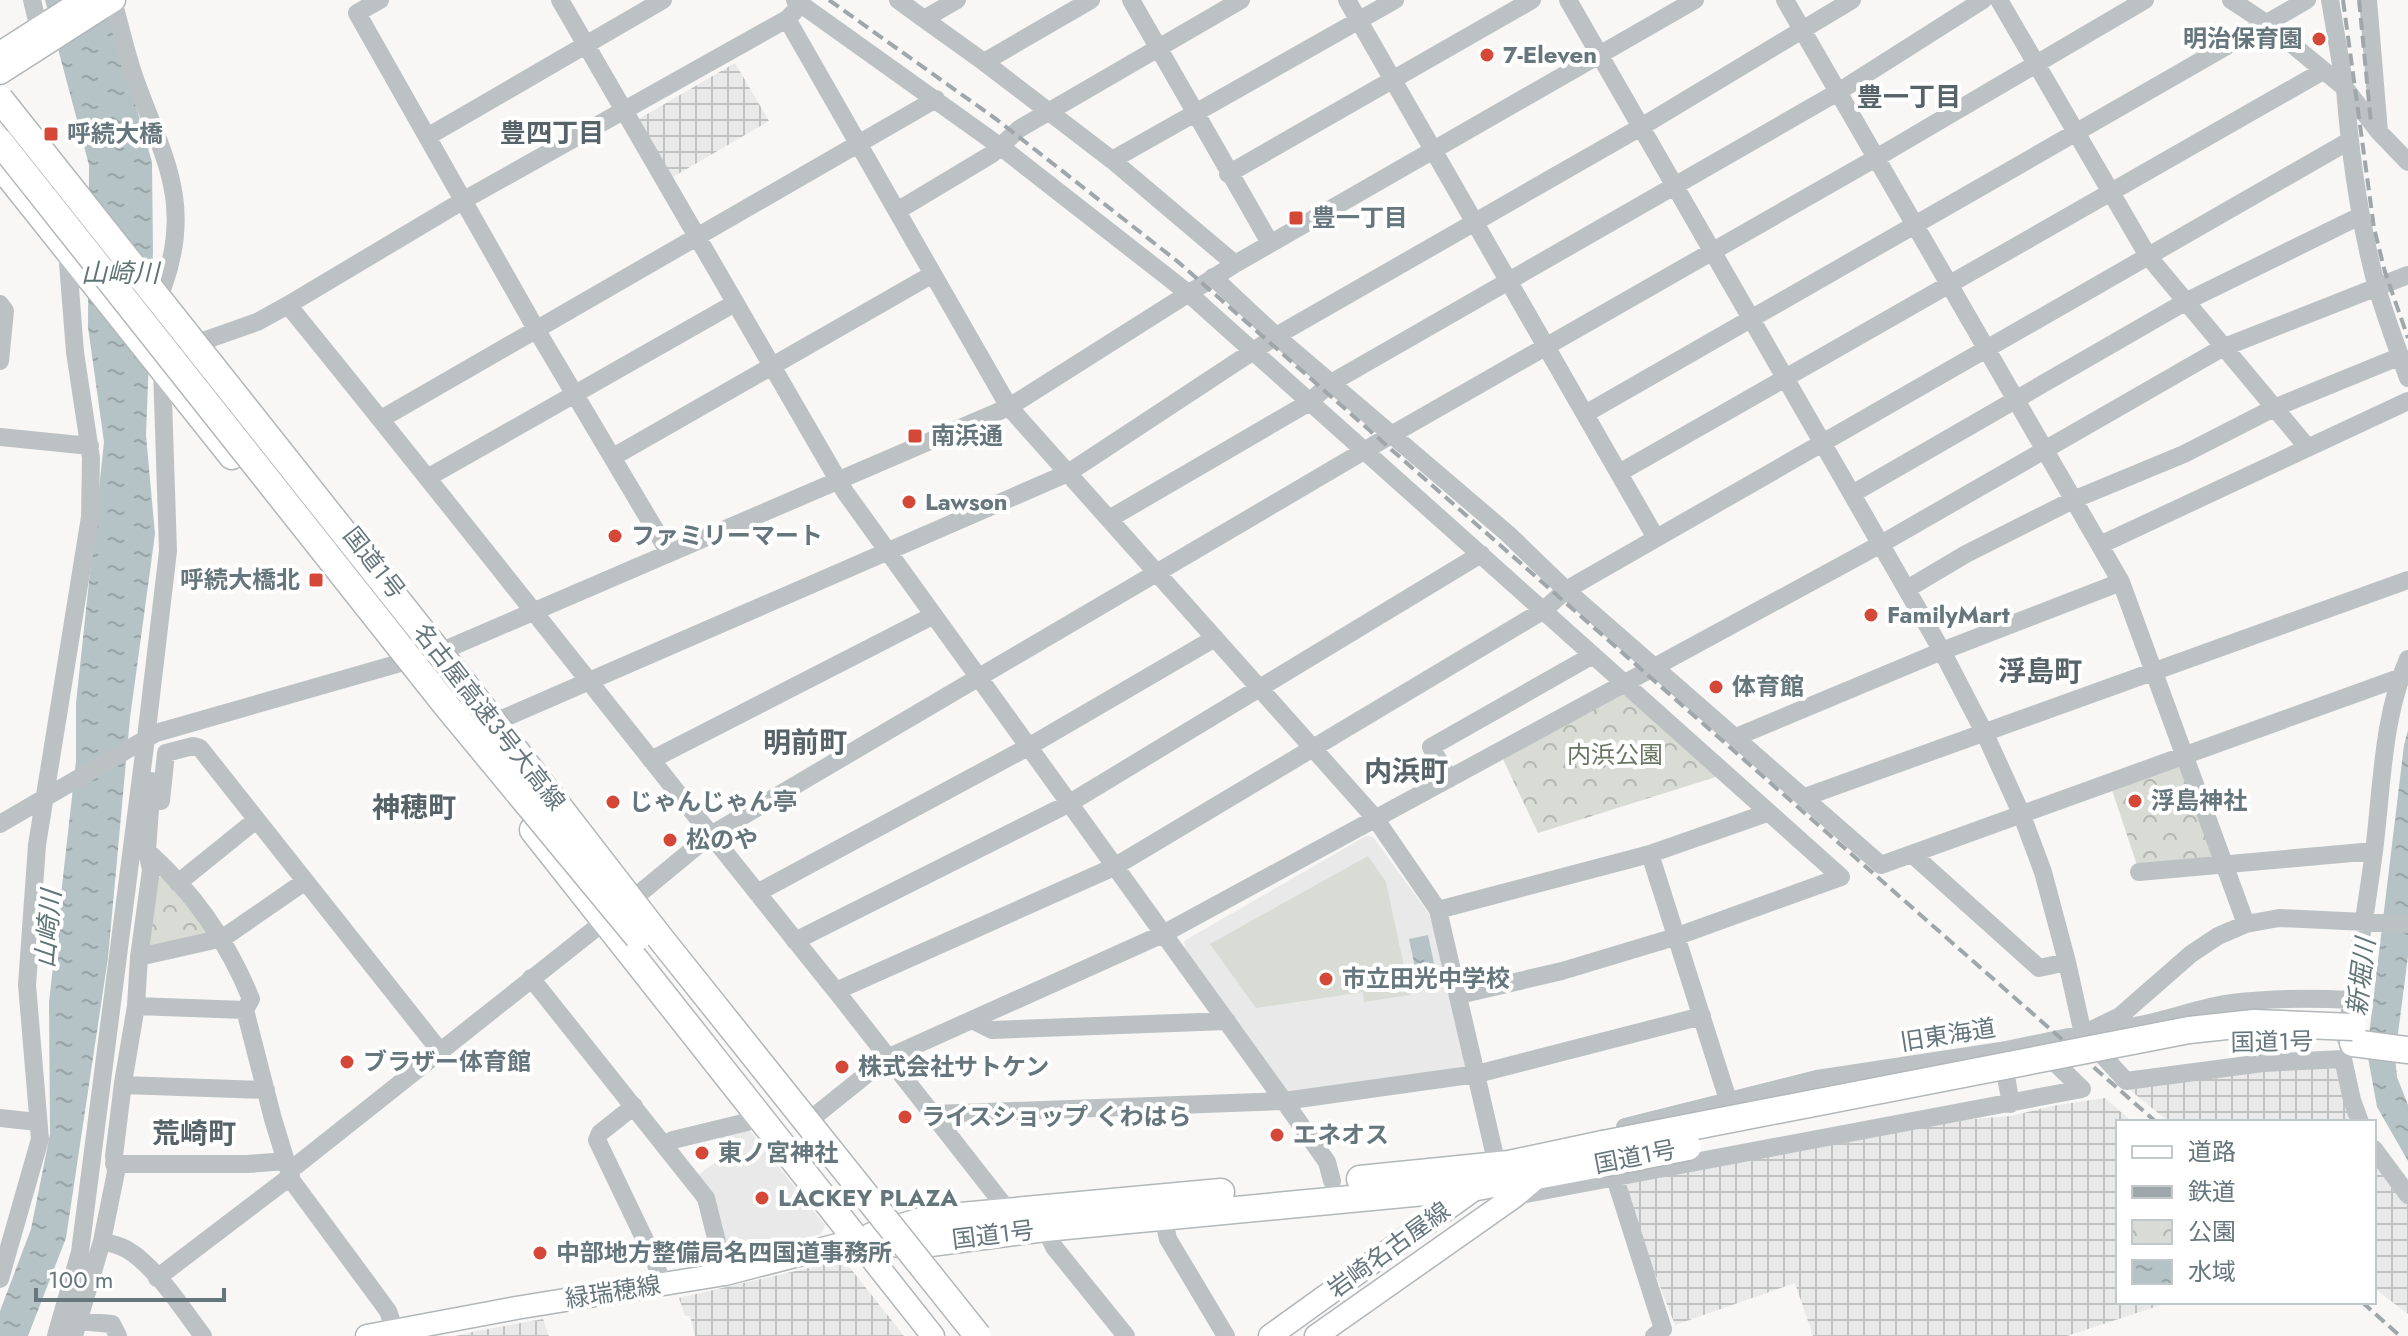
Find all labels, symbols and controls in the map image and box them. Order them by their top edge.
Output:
place label: 明治保育園 [2183,21,2303,56]
marker: 明治保育園 [2310,30,2328,48]
place label: 7-Eleven [1503,37,1597,72]
marker: 7-Eleven [1478,46,1496,64]
district label: 豊一丁目 [1857,78,1961,116]
district label: 豊四丁目 [500,114,604,152]
place label: 呼続大橋 [67,116,163,151]
marker: 呼続大橋 [42,125,60,143]
place label: 豊一丁目 [1312,200,1408,235]
marker: 豊一丁目 [1287,209,1305,227]
water label: 山崎川 [81,254,162,292]
place label: 南浜通 [931,418,1003,453]
marker: 南浜通 [906,427,924,445]
place label: Lawson [925,484,1008,519]
marker: Lawson [900,493,918,511]
place label: ファミリーマート [631,518,823,553]
street label: 国道1号 [335,519,414,606]
marker: ファミリーマート [606,527,624,545]
place label: 呼続大橋北 [180,562,300,597]
marker: 呼続大橋北 [307,571,325,589]
place label: FamilyMart [1887,597,2010,632]
marker: FamilyMart [1862,606,1880,624]
street label: 名古屋高速3号大高線 [405,616,574,818]
district label: 浮島町 [1998,651,2082,692]
place label: 体育館 [1732,669,1804,704]
marker: 体育館 [1707,678,1725,696]
district label: 明前町 [763,722,847,763]
park label: 内浜公園 [1567,737,1663,772]
district label: 内浜町 [1364,751,1448,792]
place label: 浮島神社 [2151,783,2247,818]
place label: じゃんじゃん亭 [629,784,797,819]
district label: 神穂町 [372,787,456,828]
marker: 浮島神社 [2126,792,2144,810]
marker: じゃんじゃん亭 [604,793,622,811]
place label: 松のや [686,822,758,857]
marker: 松のや [661,831,679,849]
water label: 山崎川 [26,886,71,970]
water label: 新堀川 [2337,933,2385,1018]
place label: 市立田光中学校 [1342,961,1510,996]
marker: 市立田光中学校 [1317,970,1335,988]
street label: 旧東海道 [1898,1010,1998,1059]
street label: 国道1号 [2230,1023,2314,1060]
place label: ブラザー体育館 [363,1044,531,1079]
place label: 株式会社サトケン [858,1049,1049,1084]
marker: ブラザー体育館 [338,1053,356,1071]
marker: 株式会社サトケン [833,1058,851,1076]
place label: ライスショップ くわはら [921,1099,1191,1134]
marker: ライスショップ くわはら [896,1108,914,1126]
district label: 荒崎町 [152,1113,236,1154]
place label: エネオス [1293,1117,1389,1152]
legend [2116,1120,2376,1304]
marker: エネオス [1268,1126,1286,1144]
street label: 国道1号 [1591,1131,1679,1182]
text: 道路 [2188,1134,2236,1169]
place label: 東ノ宮神社 [718,1135,838,1170]
marker: 東ノ宮神社 [693,1144,711,1162]
text: 鉄道 [2188,1174,2236,1209]
place label: LACKEY PLAZA [778,1180,958,1215]
marker: LACKEY PLAZA [753,1189,771,1207]
street label: 岩崎名古屋線 [1320,1193,1457,1306]
street label: 国道1号 [950,1212,1036,1257]
text: 公園 [2188,1214,2236,1249]
place label: 中部地方整備局名四国道事務所 [556,1235,892,1270]
marker: 中部地方整備局名四国道事務所 [531,1244,549,1262]
scale bar [36,1252,224,1302]
text: 水域 [2188,1254,2236,1289]
text: 100 m [48,1262,114,1297]
street label: 緑瑞穂線 [563,1267,663,1316]

